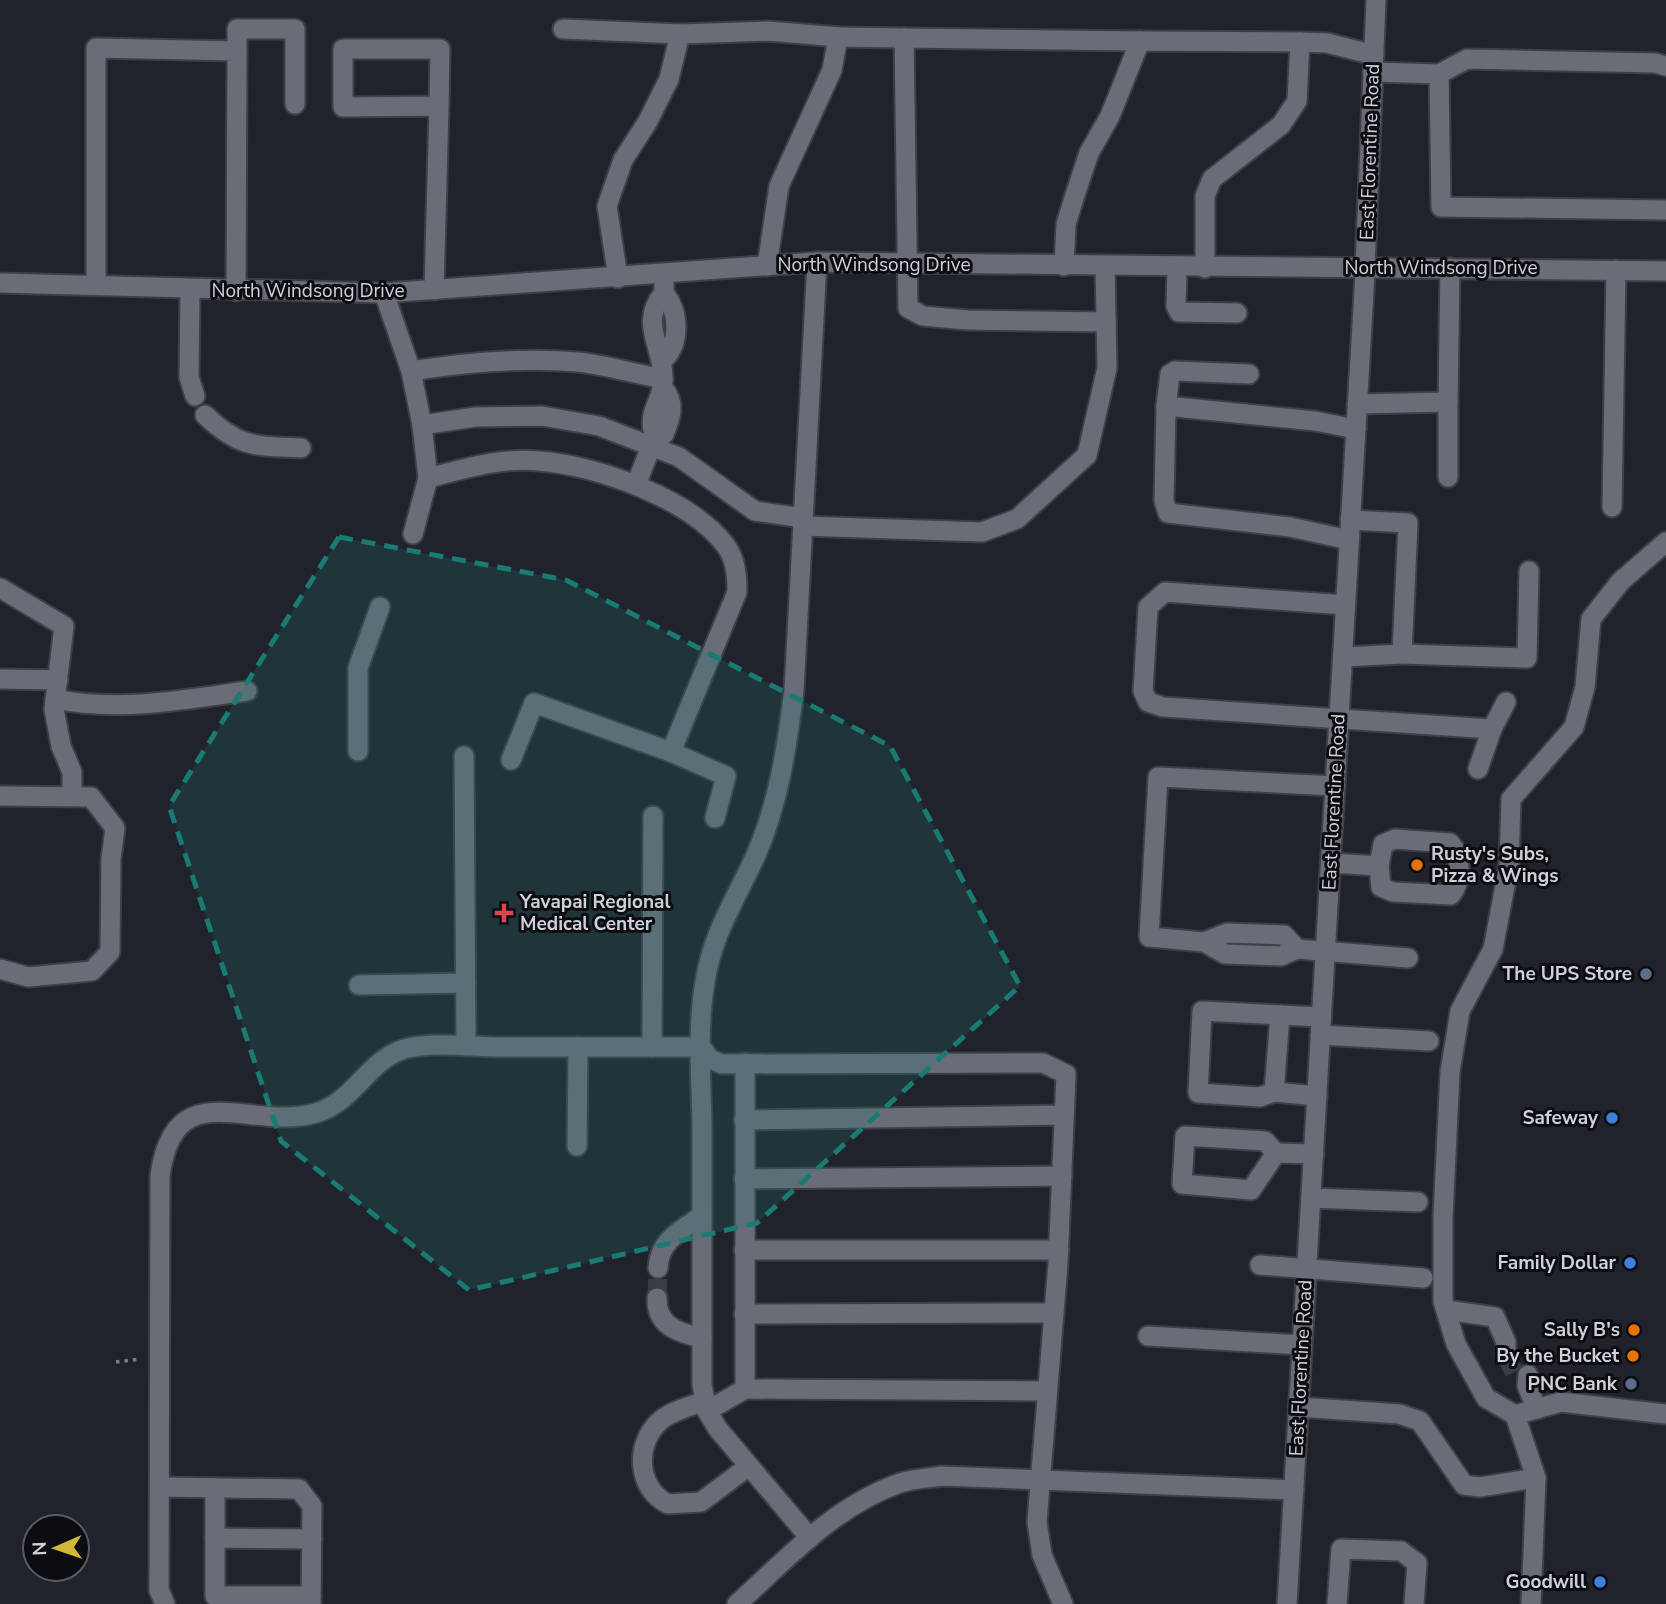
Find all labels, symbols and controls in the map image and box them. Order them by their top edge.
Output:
street label: East Florentine Road [1354,63,1386,241]
street label: North Windsong Drive [777,252,971,278]
street label: North Windsong Drive [1344,255,1538,281]
street label: North Windsong Drive [211,278,405,304]
street label: East Florentine Road [1316,713,1352,891]
place label: Rusty's Subs, Pizza & Wings [1431,841,1558,889]
marker: Rusty's Subs, Pizza & Wings [1409,857,1425,873]
place label: Yavapai Regional Medical Center [519,889,670,937]
marker: Yavapai Regional Medical Center [494,903,514,923]
place label: The UPS Store [1502,961,1632,987]
marker: The UPS Store [1638,966,1654,982]
place label: Safeway [1522,1105,1599,1131]
marker: Safeway [1604,1110,1620,1126]
place label: Family Dollar [1497,1250,1617,1276]
marker: Family Dollar [1622,1255,1638,1271]
street label: East Florentine Road [1283,1279,1319,1457]
place label: Sally B's [1544,1317,1620,1343]
marker: Sally B's [1626,1322,1642,1338]
place label: By the Bucket [1496,1343,1620,1369]
marker: By the Bucket [1625,1348,1641,1364]
place label: PNC Bank [1528,1371,1618,1397]
marker: PNC Bank [1623,1376,1639,1392]
north arrow [21,1513,91,1583]
text: N [27,1541,53,1556]
place label: Goodwill [1506,1569,1586,1595]
marker: Goodwill [1592,1574,1608,1590]

